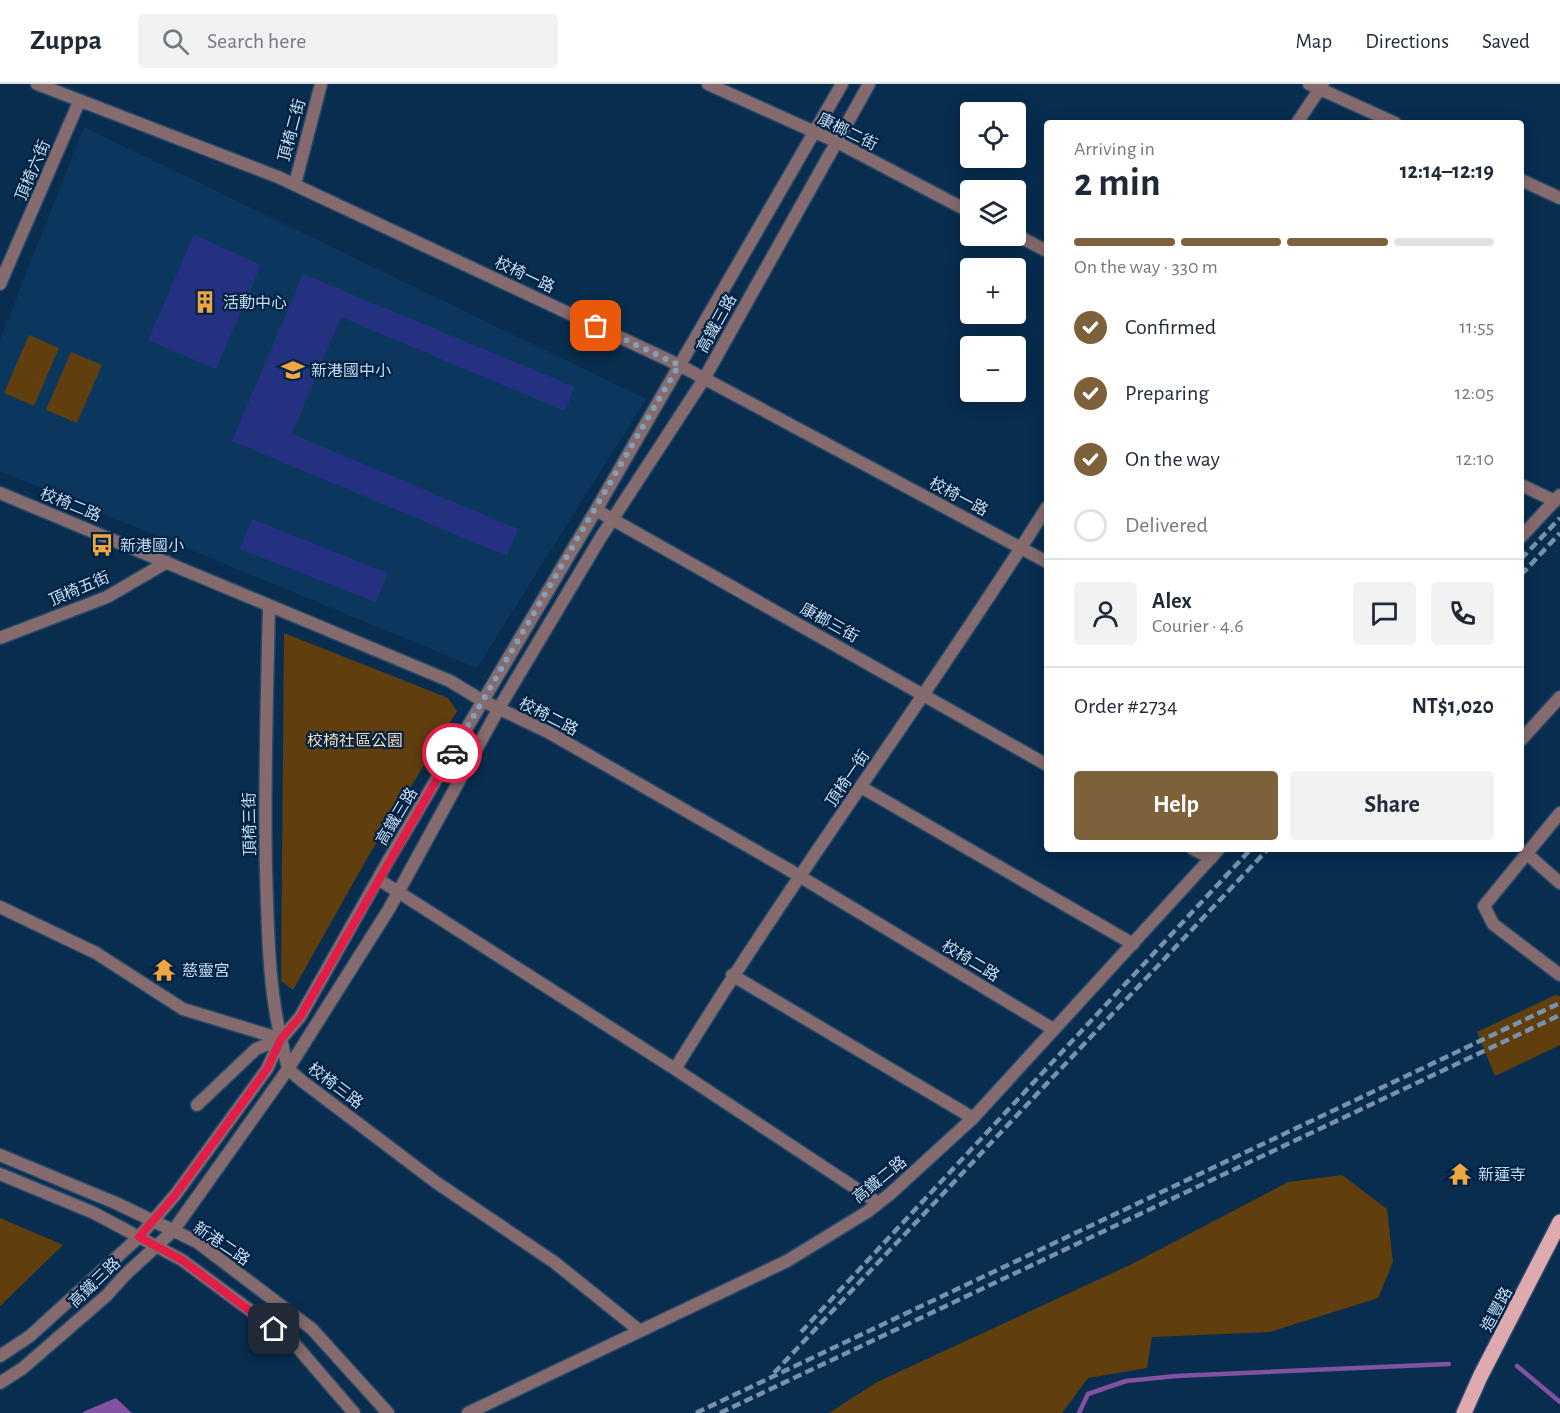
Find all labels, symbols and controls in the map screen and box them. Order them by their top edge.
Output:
search box [138,14,558,68]
icon: search [159,25,192,58]
text: Zuppa [30,27,102,55]
text: Search here [207,30,307,52]
text: Map [1296,31,1332,52]
text: Directions [1365,31,1449,52]
text: Saved [1482,31,1530,52]
street label: 頂椅二街 [275,97,308,163]
map controls [960,102,1026,402]
button: locate [960,102,1026,168]
street label: 康榔二街 [815,110,880,153]
street label: 頂椅六街 [12,137,53,203]
text: Arriving in [1074,139,1155,159]
text: 12:14–12:19 [1400,160,1494,182]
text: 2 min [1074,164,1161,203]
button: layers [960,180,1026,246]
street label: 校椅一路 [492,253,557,296]
text: On the way · 330 m [1074,257,1218,277]
button: + [960,258,1026,324]
building icon: 活動中心 [192,289,218,315]
street label: 高鐵三路 [693,291,739,355]
place label: 活動中心 [223,294,287,311]
pin [570,300,621,351]
icon: bag [579,309,612,342]
icon: check [1074,311,1107,344]
text: Confirmed [1125,316,1216,338]
text: 11:55 [1459,317,1494,337]
button: − [960,336,1026,402]
school or university icon: 新港國中小 [280,357,306,383]
place label: 新港國中小 [311,362,391,379]
icon: check [1074,377,1107,410]
text: Preparing [1125,382,1209,404]
text: 12:05 [1455,383,1494,403]
icon: check [1074,443,1107,476]
text: On the way [1125,448,1220,470]
text: 12:10 [1456,449,1494,469]
street label: 校椅一路 [927,474,991,519]
street label: 校椅二路 [38,485,104,524]
text: Delivered [1125,514,1208,536]
bus stop icon: 新港國小 [89,532,115,558]
place label: 新港國小 [120,537,184,554]
street label: 頂椅五街 [46,568,112,609]
button: person [1074,582,1137,645]
button: chat [1353,582,1416,645]
button: phone [1431,582,1494,645]
text: Alex [1152,590,1192,612]
street label: 康榔三街 [798,599,862,645]
text: Courier · 4.6 [1152,616,1244,636]
street label: 校椅二路 [516,694,581,739]
text: Order #2734 [1074,695,1178,717]
text: NT$1,020 [1412,695,1494,717]
courier [422,723,482,783]
park label: 校椅社區公園 [307,732,403,749]
icon: car [436,737,469,770]
street label: 頂椅一街 [822,747,872,810]
button: Help [1074,771,1278,840]
button: Share [1290,771,1494,840]
street label: 高鐵三路 [373,784,420,848]
street label: 頂椅三街 [240,792,259,856]
street label: 校椅二路 [939,937,1003,984]
temple icon: 慈靈宮 [151,957,177,983]
place label: 慈靈宮 [182,962,230,979]
street label: 校椅三路 [305,1059,366,1111]
street label: 高鐵二路 [849,1153,910,1206]
temple icon: 新蓮寺 [1447,1161,1473,1187]
place label: 新蓮寺 [1478,1166,1526,1183]
street label: 新港二路 [190,1218,253,1268]
street label: 高鐵三路 [65,1254,123,1311]
street label: 造豐路 [1478,1284,1515,1334]
pin [248,1303,299,1354]
icon: home [257,1312,290,1345]

